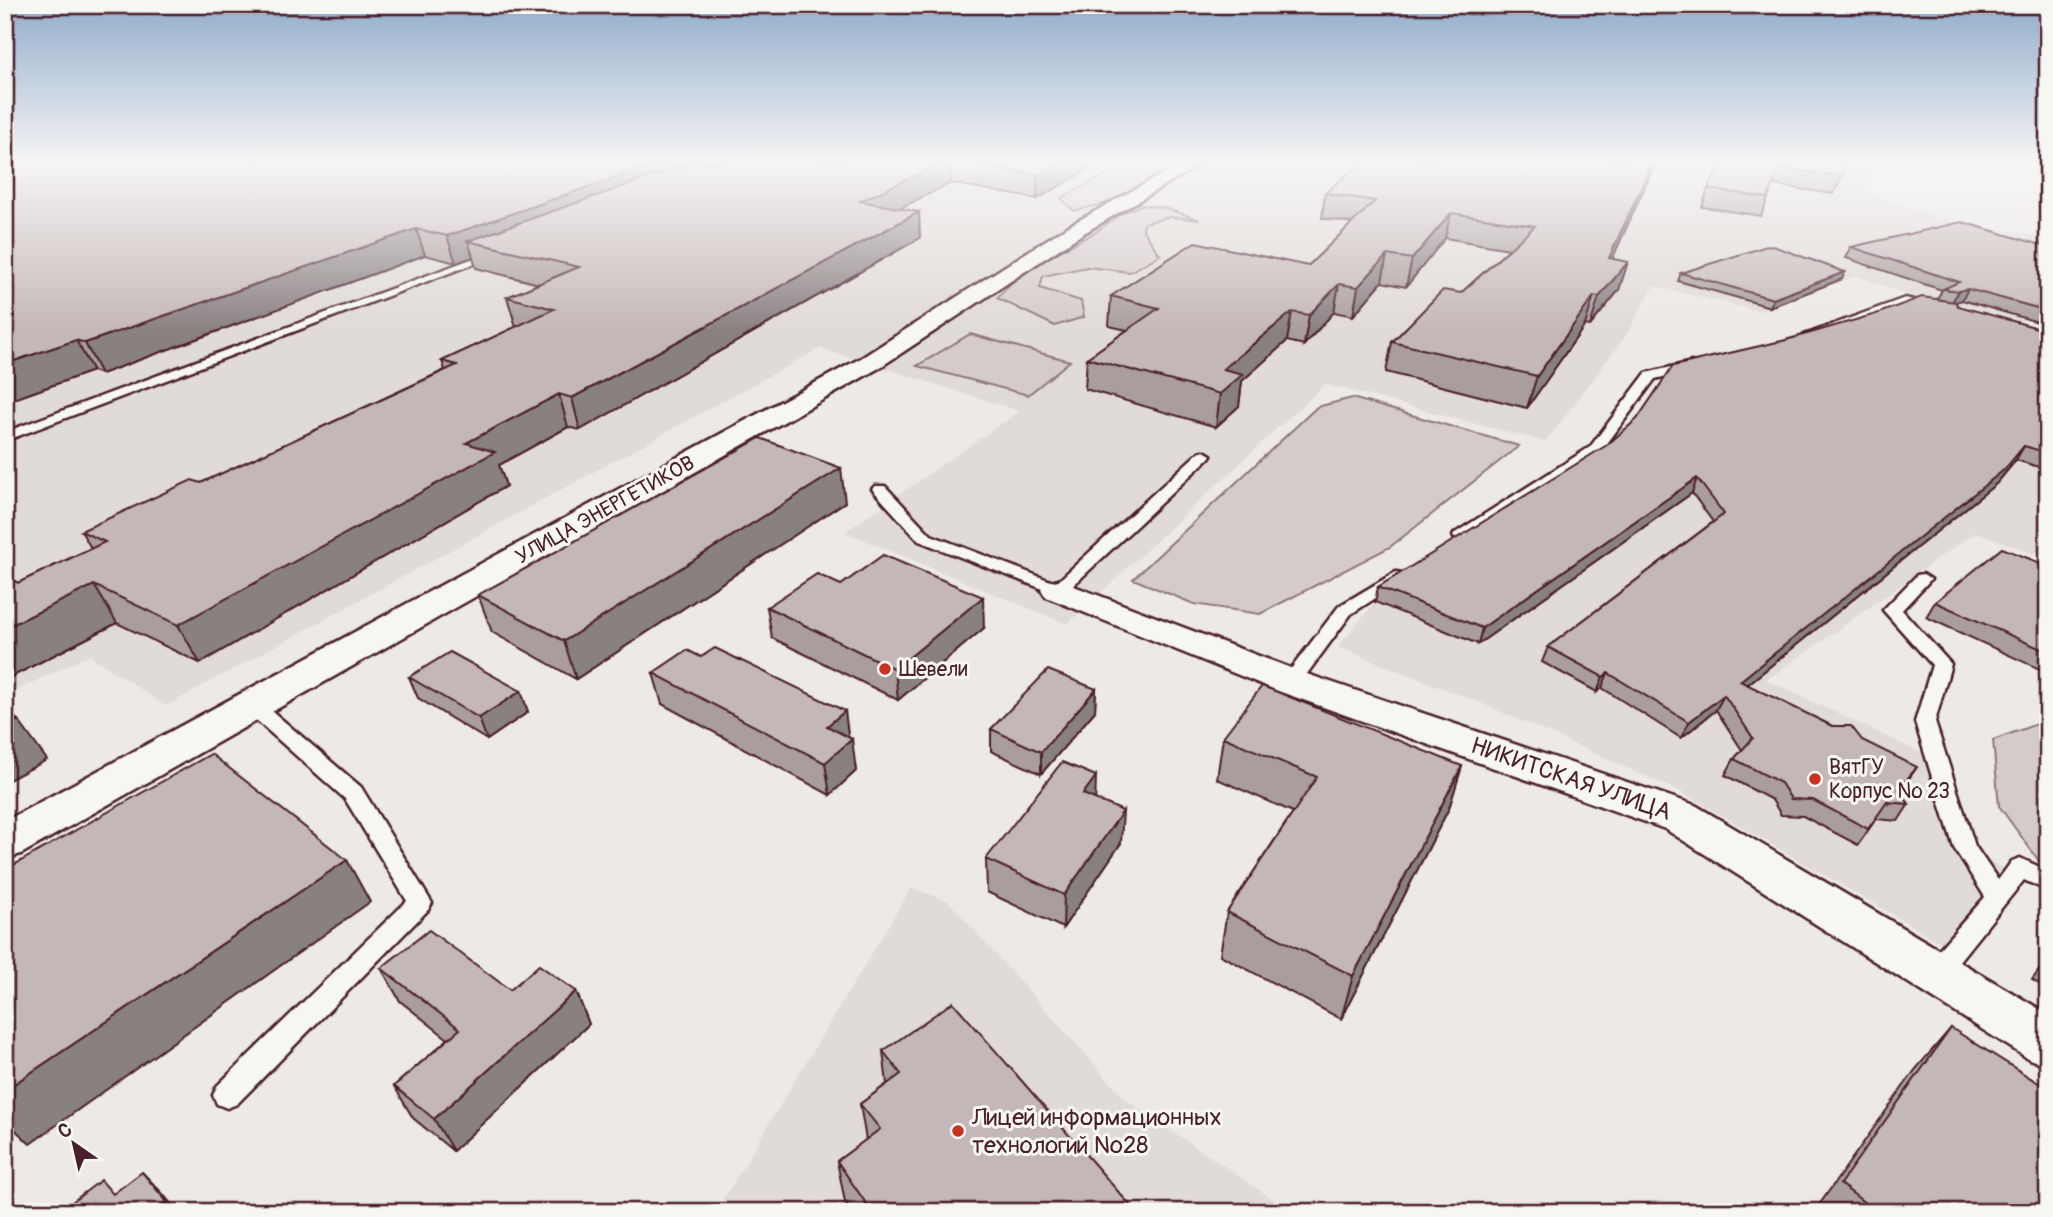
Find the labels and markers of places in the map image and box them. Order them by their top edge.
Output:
place label: Шевели [899,656,968,683]
marker: Шевели [877,661,893,677]
place label: ВятГУ Корпус № 23 [1829,754,1950,805]
marker: ВятГУ Корпус № 23 [1807,771,1823,787]
place label: Лицей информационных технологий №28 [971,1103,1221,1160]
marker: Лицей информационных технологий №28 [950,1123,966,1139]

